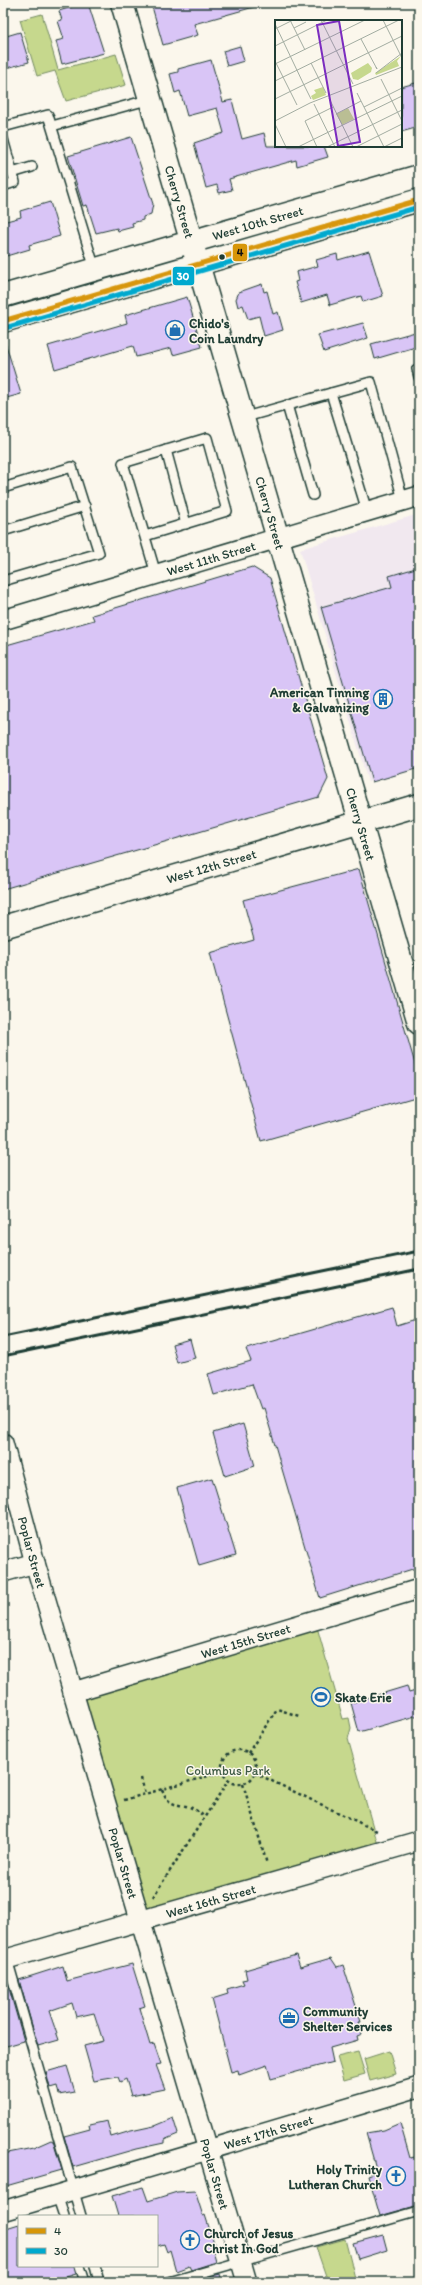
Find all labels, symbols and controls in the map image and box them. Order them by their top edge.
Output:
inset map [275,20,402,147]
street label: Cherry Street [162,163,198,240]
street label: West 10th Street [210,202,305,243]
line badge: 4 [232,243,248,262]
text: 4 [237,246,244,259]
unlabelled marker [217,252,227,262]
line badge: 30 [172,266,195,286]
text: 30 [177,270,190,283]
place label: Chido's Coin Laundry [189,316,264,347]
shop icon: Chido's Coin Laundry [164,319,186,341]
street label: Cherry Street [253,475,288,551]
street label: West 11th Street [165,538,257,578]
place label: American Tinning & Galvanizing [269,685,369,716]
building icon: American Tinning & Galvanizing [372,688,394,710]
street label: Cherry Street [343,786,379,862]
street label: West 12th Street [165,846,258,886]
street label: Poplar Street [15,1515,49,1590]
street label: West 15th Street [199,1620,292,1661]
sports icon: Skate Erie [310,1686,332,1708]
place label: Skate Erie [335,1690,392,1705]
park label: Columbus Park [186,1763,270,1778]
street label: Poplar Street [106,1826,141,1900]
street label: West 16th Street [164,1881,257,1921]
place label: Community Shelter Services [303,2004,392,2034]
office icon: Community Shelter Services [278,2007,300,2029]
street label: West 17th Street [222,2111,315,2152]
street label: Poplar Street [198,2137,233,2211]
place label: Holy Trinity Lutheran Church [288,2162,383,2192]
church icon: Holy Trinity Lutheran Church [385,2165,407,2187]
legend [18,2215,158,2267]
text: 4 [54,2224,61,2238]
place label: Church of Jesus Christ In God [204,2226,294,2256]
church icon: Church of Jesus Christ In God [179,2229,201,2251]
text: 30 [54,2244,68,2258]

